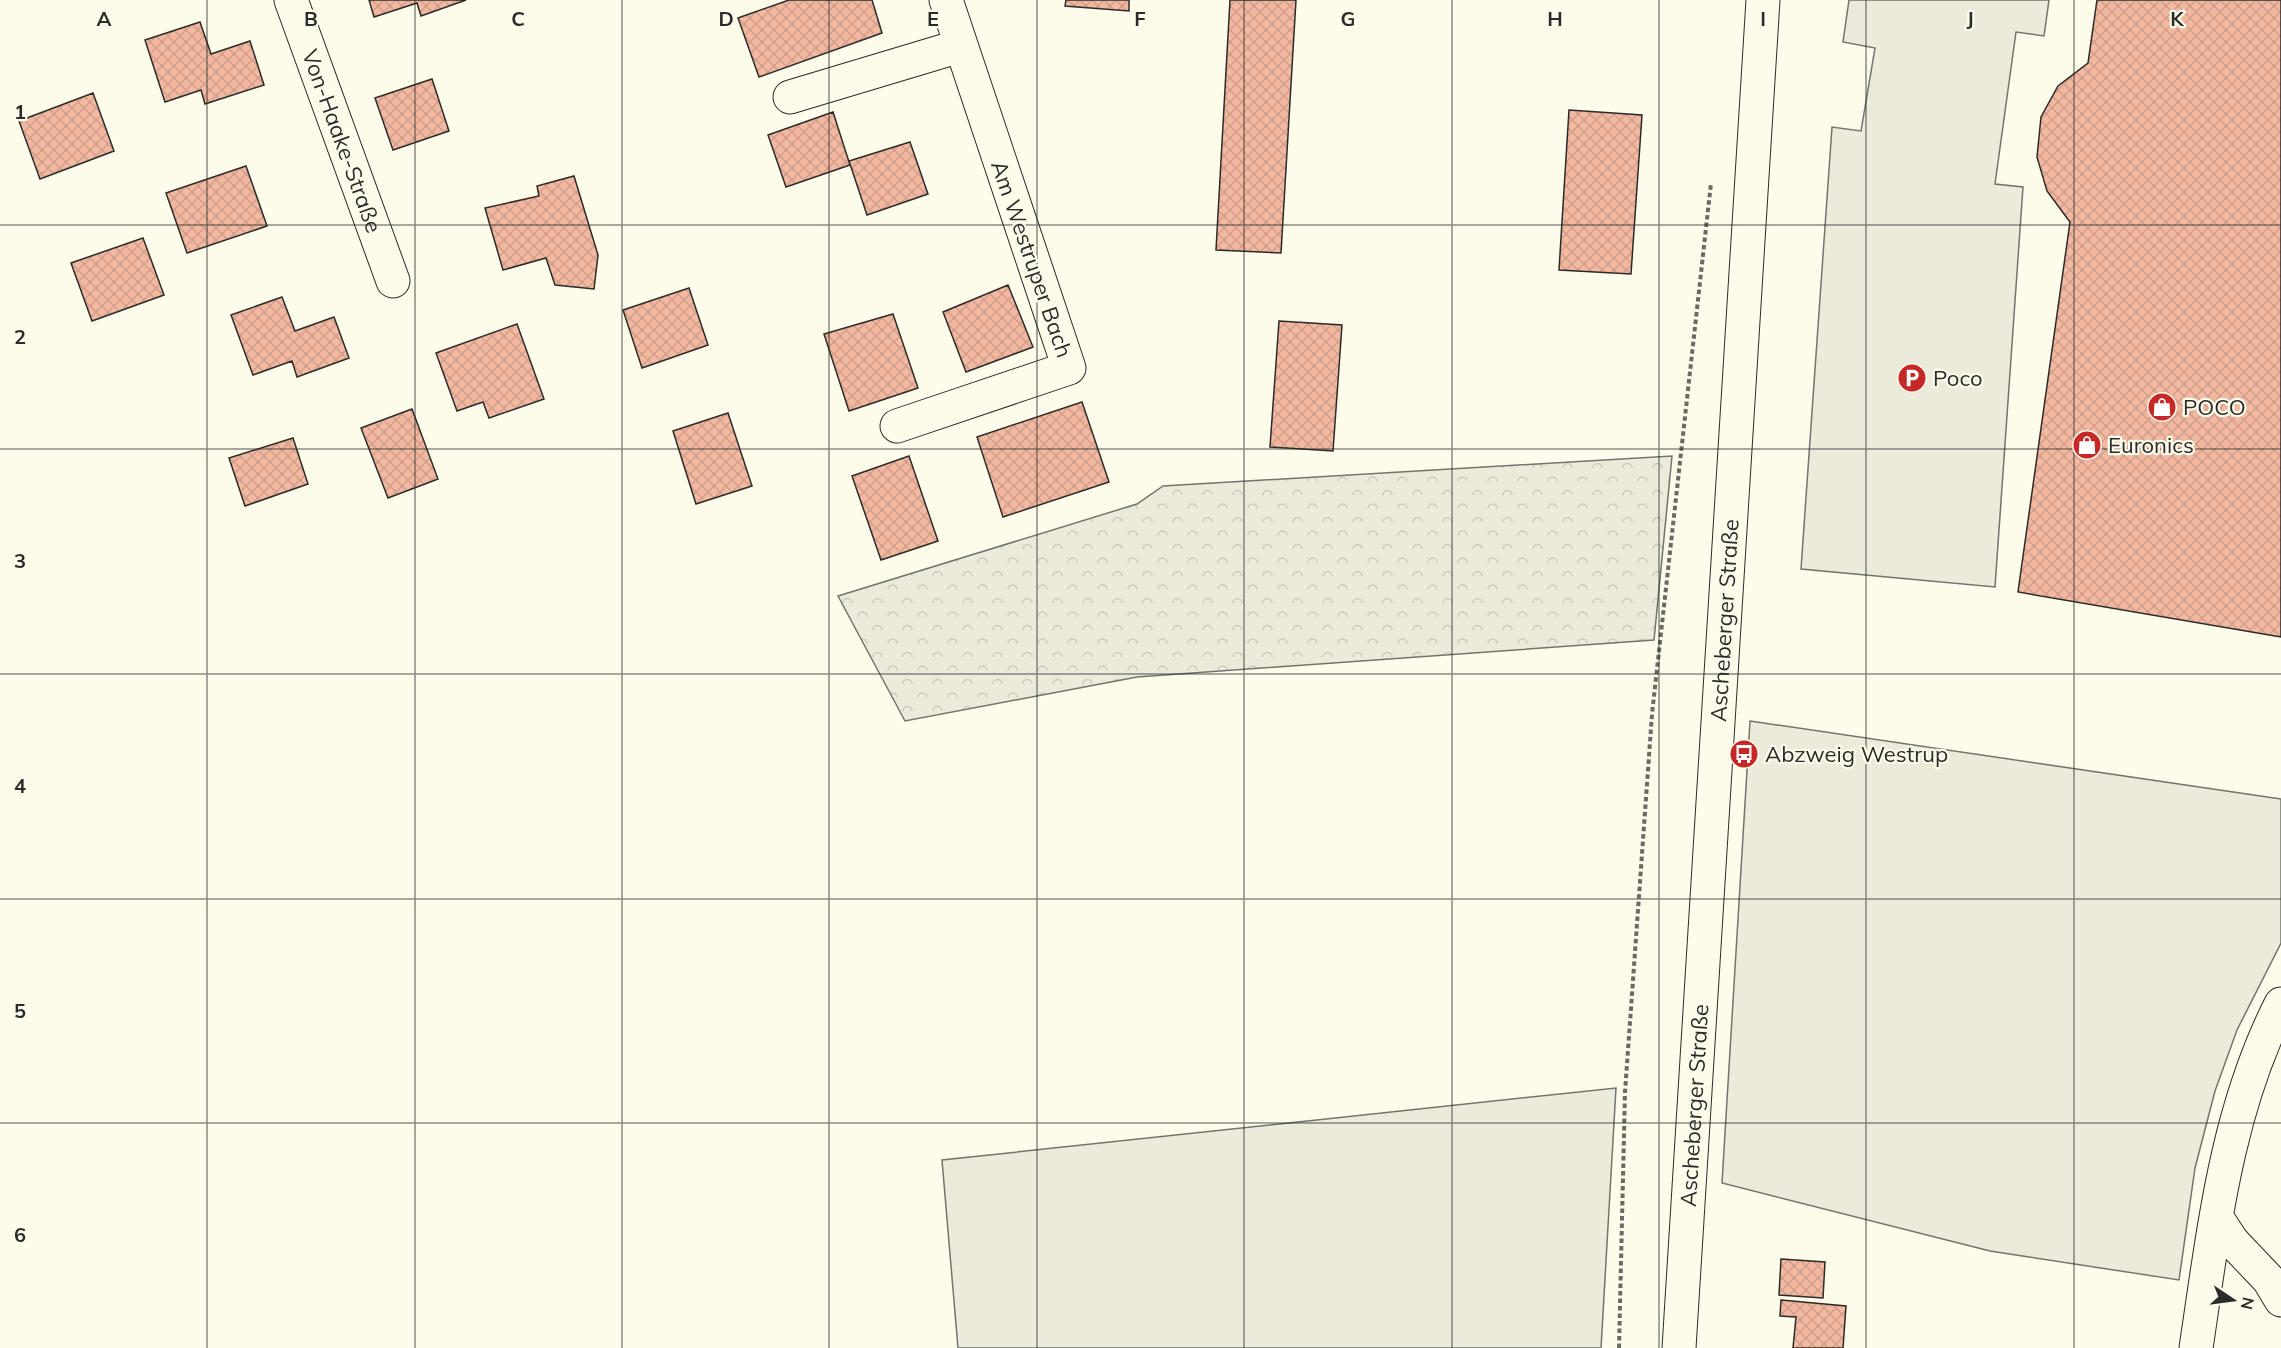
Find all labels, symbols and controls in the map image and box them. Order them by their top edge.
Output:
text: A [97,6,112,31]
text: B [304,6,318,31]
text: C [511,6,525,31]
text: D [718,6,734,31]
text: E [927,6,939,31]
text: F [1134,6,1146,31]
text: G [1341,6,1355,31]
text: H [1547,6,1563,31]
text: I [1760,6,1766,31]
text: J [1966,6,1974,31]
text: K [2170,6,2184,31]
street label: Von-Haake-Straße [296,46,388,236]
text: 1 [14,99,26,124]
street label: Am Westruper Bach [985,157,1079,361]
text: 2 [14,324,26,349]
parking icon: Poco [1896,362,1928,394]
place label: Poco [1933,364,1983,392]
shop icon: POCO [2146,391,2178,423]
place label: POCO [2183,393,2246,421]
shop icon: Euronics [2071,429,2103,461]
place label: Euronics [2108,431,2194,459]
street label: Ascheberger Straße [1704,518,1745,723]
text: 3 [14,548,26,573]
bus stop icon: Abzweig Westrup [1728,738,1760,770]
place label: Abzweig Westrup [1765,740,1948,768]
text: 4 [14,773,26,798]
text: 5 [14,998,26,1023]
street label: Ascheberger Straße [1674,1003,1714,1208]
text: 6 [14,1222,26,1247]
north arrow [2203,1270,2263,1330]
text: N [2237,1295,2259,1312]

